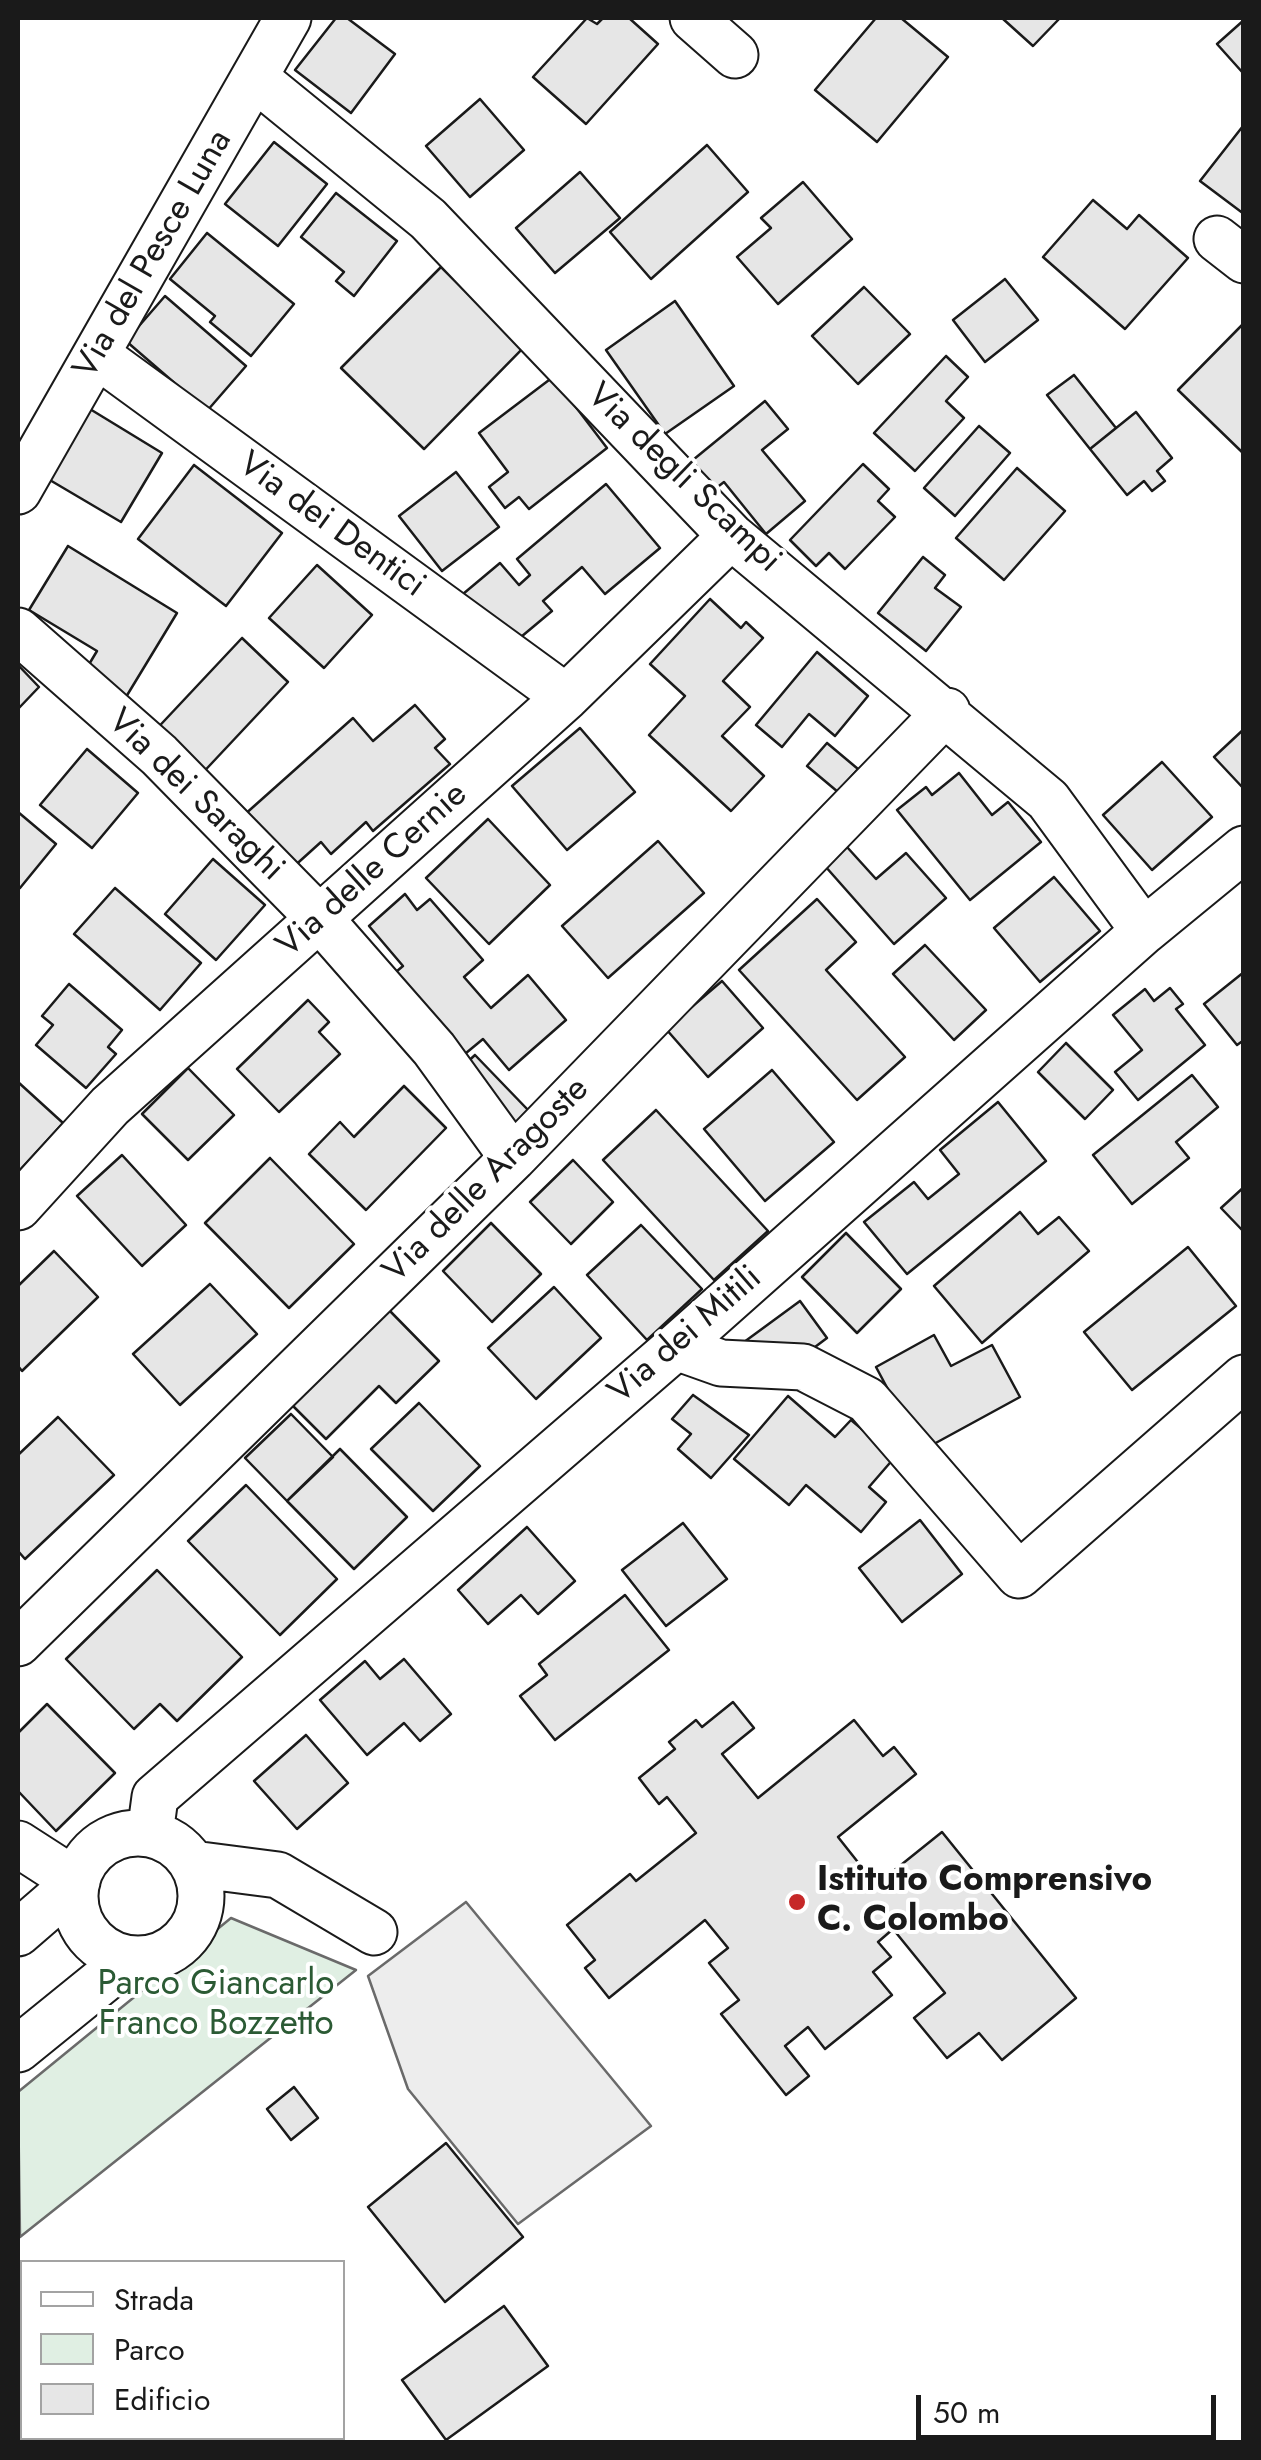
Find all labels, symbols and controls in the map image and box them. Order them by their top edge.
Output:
street label: Via del Pesce Luna [66,123,242,387]
street label: Via degli Scampi [577,376,789,582]
street label: Via dei Dentici [229,444,433,608]
street label: Via dei Saraghi [98,701,292,891]
street label: Via delle Cernie [269,775,477,967]
street label: Via delle Aragoste [375,1069,599,1293]
street label: Via dei Mitili [601,1258,771,1414]
place label: Istituto Comprensivo C. Colombo [817,1861,1152,1943]
marker: Istituto Comprensivo C. Colombo [786,1891,808,1913]
park label: Parco Giancarlo Franco Bozzetto [98,1965,334,2047]
legend [20,2260,345,2440]
text: Strada [114,2278,194,2321]
text: Parco [114,2328,185,2371]
scale bar [921,2375,1221,2437]
text: Edificio [114,2378,210,2421]
text: 50 m [933,2391,1000,2434]

